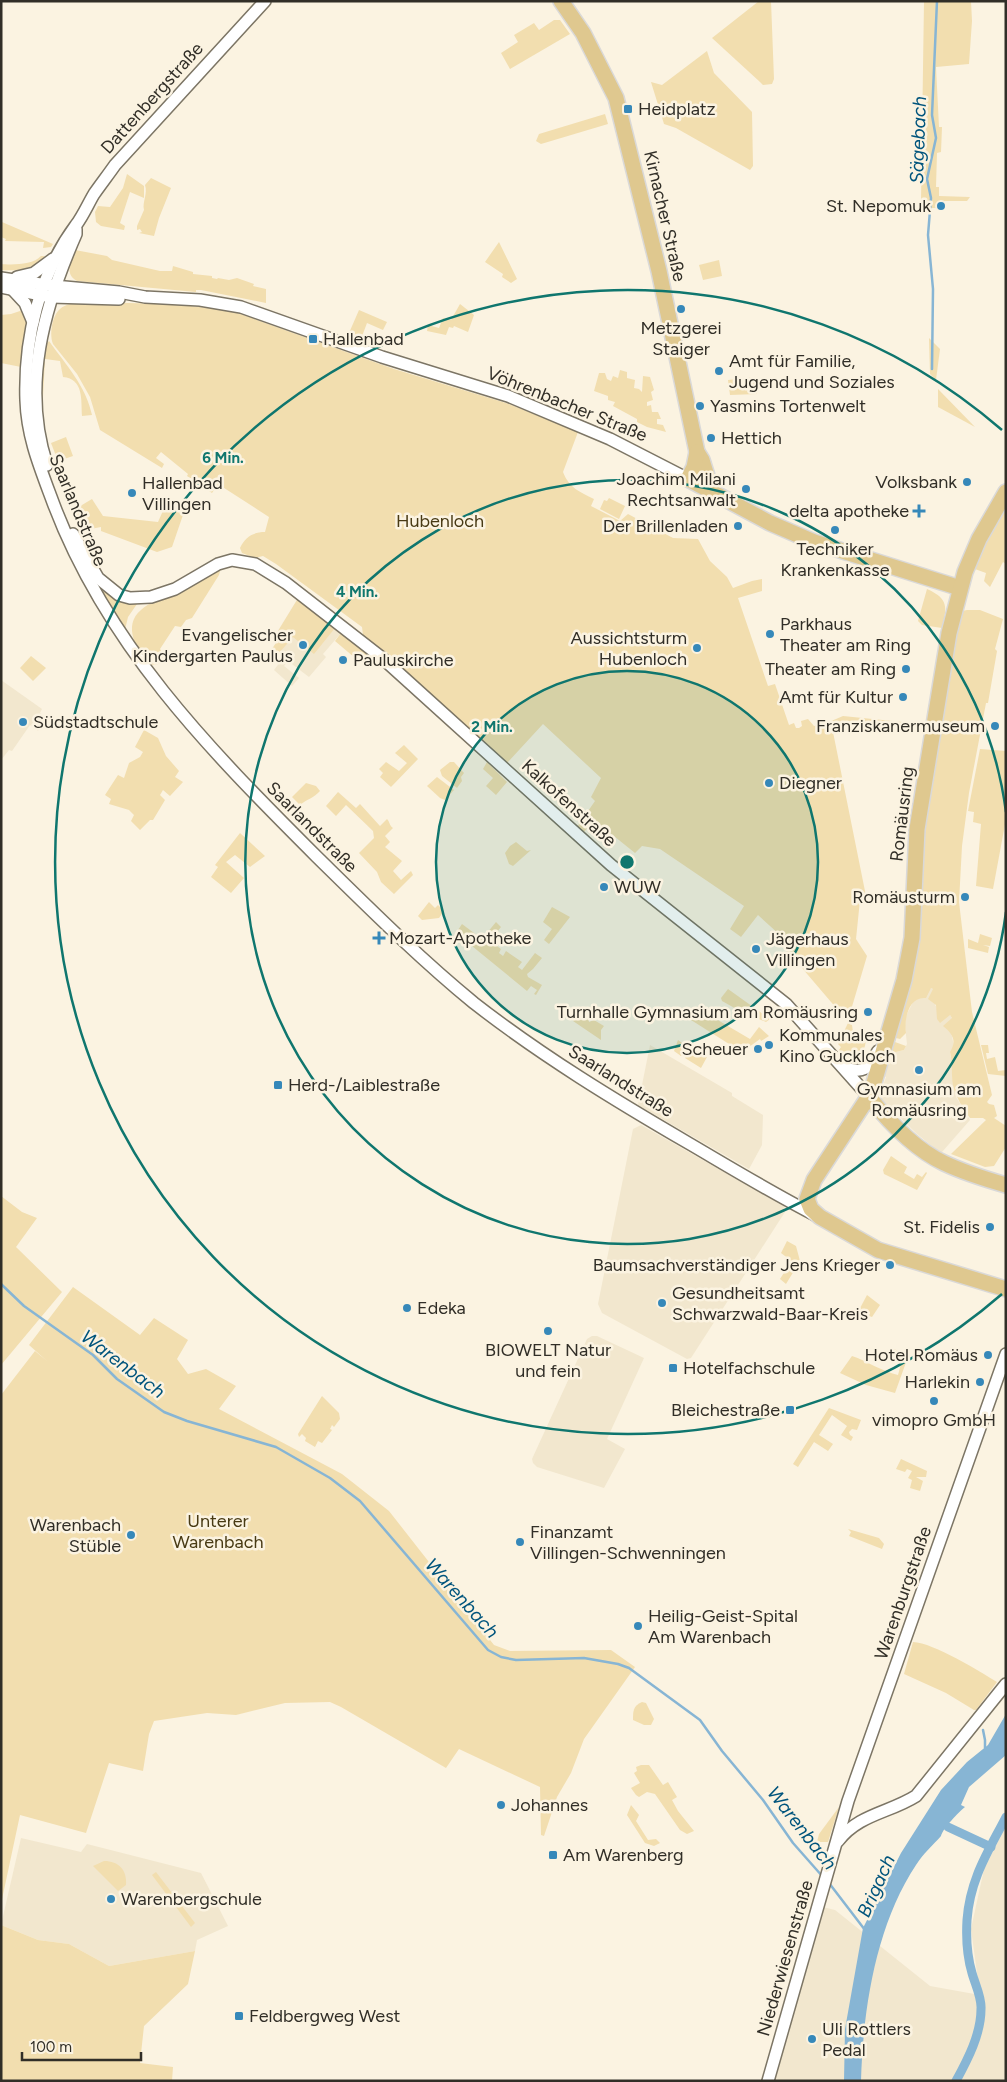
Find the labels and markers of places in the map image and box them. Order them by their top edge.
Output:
place label: Heidplatz [638,98,716,120]
marker: Heidplatz [622,103,634,115]
place label: St. Nepomuk [826,195,931,217]
marker: St. Nepomuk [935,200,947,212]
marker: Metzgerei Staiger [675,303,687,315]
place label: Metzgerei Staiger [640,317,722,360]
place label: Hallenbad [323,328,404,350]
marker: Hallenbad [307,333,319,345]
place label: Amt für Familie, Jugend und Soziales [729,350,895,393]
marker: Amt für Familie, Jugend und Soziales [713,365,725,377]
place label: Yasmins Tortenwelt [710,395,866,417]
marker: Yasmins Tortenwelt [694,400,706,412]
place label: Hettich [721,427,782,449]
marker: Hettich [705,432,717,444]
place label: Joachim Milani Rechtsanwalt [617,468,736,511]
place label: Volksbank [875,471,957,493]
place label: Hallenbad Villingen [142,472,223,515]
marker: Volksbank [961,476,973,488]
marker: Joachim Milani Rechtsanwalt [740,483,752,495]
marker: Hallenbad Villingen [126,487,138,499]
place label: delta apotheke [789,500,909,522]
marker: delta apotheke [913,505,925,517]
place label: Der Brillenladen [603,515,728,537]
marker: Der Brillenladen [732,520,744,532]
marker: Techniker Krankenkasse [829,524,841,536]
place label: Techniker Krankenkasse [781,538,890,581]
place label: Parkhaus Theater am Ring [780,613,911,656]
place label: Evangelischer Kindergarten Paulus [133,624,293,667]
place label: Aussichtsturm Hubenloch [571,627,687,670]
marker: Parkhaus Theater am Ring [764,628,776,640]
marker: Evangelischer Kindergarten Paulus [297,639,309,651]
marker: Aussichtsturm Hubenloch [691,642,703,654]
place label: Pauluskirche [353,649,454,671]
marker: Pauluskirche [337,654,349,666]
place label: Theater am Ring [765,658,896,680]
marker: Theater am Ring [900,663,912,675]
place label: Amt für Kultur [779,686,893,708]
marker: Amt für Kultur [897,691,909,703]
place label: Südstadtschule [33,711,158,733]
place label: Franziskanermuseum [816,715,985,737]
marker: Südstadtschule [17,716,29,728]
marker: Franziskanermuseum [989,720,1001,732]
place label: Diegner [779,772,842,794]
marker: Diegner [763,777,775,789]
centre of rings [618,853,636,871]
place label: WUW [614,876,662,898]
marker: WUW [598,881,610,893]
place label: Romäusturm [852,886,955,908]
marker: Romäusturm [959,891,971,903]
place label: Mozart-Apotheke [389,927,532,949]
place label: Jägerhaus Villingen [766,928,849,971]
marker: Mozart-Apotheke [373,932,385,944]
marker: Jägerhaus Villingen [750,943,762,955]
place label: Turnhalle Gymnasium am Romäusring [557,1001,858,1023]
marker: Turnhalle Gymnasium am Romäusring [862,1006,874,1018]
place label: Kommunales Kino Guckloch [779,1024,895,1067]
place label: Scheuer [681,1038,748,1060]
marker: Kommunales Kino Guckloch [763,1039,775,1051]
marker: Scheuer [752,1043,764,1055]
marker: Gymnasium am Romäusring [913,1064,925,1076]
place label: Herd-/Laiblestraße [288,1074,440,1096]
place label: Gymnasium am Romäusring [857,1078,981,1121]
marker: Herd-/Laiblestraße [272,1079,284,1091]
place label: St. Fidelis [903,1216,980,1238]
marker: St. Fidelis [984,1221,996,1233]
place label: Baumsachverständiger Jens Krieger [593,1254,880,1276]
marker: Baumsachverständiger Jens Krieger [884,1259,896,1271]
place label: Gesundheitsamt Schwarzwald-Baar-Kreis [672,1282,868,1325]
place label: Edeka [417,1297,466,1319]
marker: Gesundheitsamt Schwarzwald-Baar-Kreis [656,1297,668,1309]
marker: Edeka [401,1302,413,1314]
marker: BIOWELT Natur und fein [542,1325,554,1337]
place label: BIOWELT Natur und fein [485,1339,611,1382]
place label: Hotel Romäus [864,1344,978,1366]
marker: Hotel Romäus [982,1349,994,1361]
place label: Hotelfachschule [683,1357,815,1379]
marker: Hotelfachschule [667,1362,679,1374]
place label: Harlekin [904,1371,970,1393]
marker: Harlekin [974,1376,986,1388]
marker: vimopro GmbH [928,1395,940,1407]
place label: Bleichestraße [671,1399,780,1421]
marker: Bleichestraße [784,1404,796,1416]
place label: vimopro GmbH [872,1409,996,1431]
place label: Warenbach Stüble [30,1514,121,1557]
place label: Finanzamt Villingen-Schwenningen [530,1521,726,1564]
marker: Warenbach Stüble [125,1529,137,1541]
marker: Finanzamt Villingen-Schwenningen [514,1536,526,1548]
place label: Heilig-Geist-Spital Am Warenbach [648,1605,798,1648]
marker: Heilig-Geist-Spital Am Warenbach [632,1620,644,1632]
place label: Johannes [511,1794,588,1816]
marker: Johannes [495,1799,507,1811]
place label: Am Warenberg [563,1844,684,1866]
marker: Am Warenberg [547,1849,559,1861]
place label: Warenbergschule [121,1888,262,1910]
marker: Warenbergschule [105,1893,117,1905]
place label: Feldbergweg West [249,2005,401,2027]
marker: Feldbergweg West [233,2010,245,2022]
place label: Uli Rottlers Pedal [822,2018,911,2061]
marker: Uli Rottlers Pedal [806,2033,818,2045]

